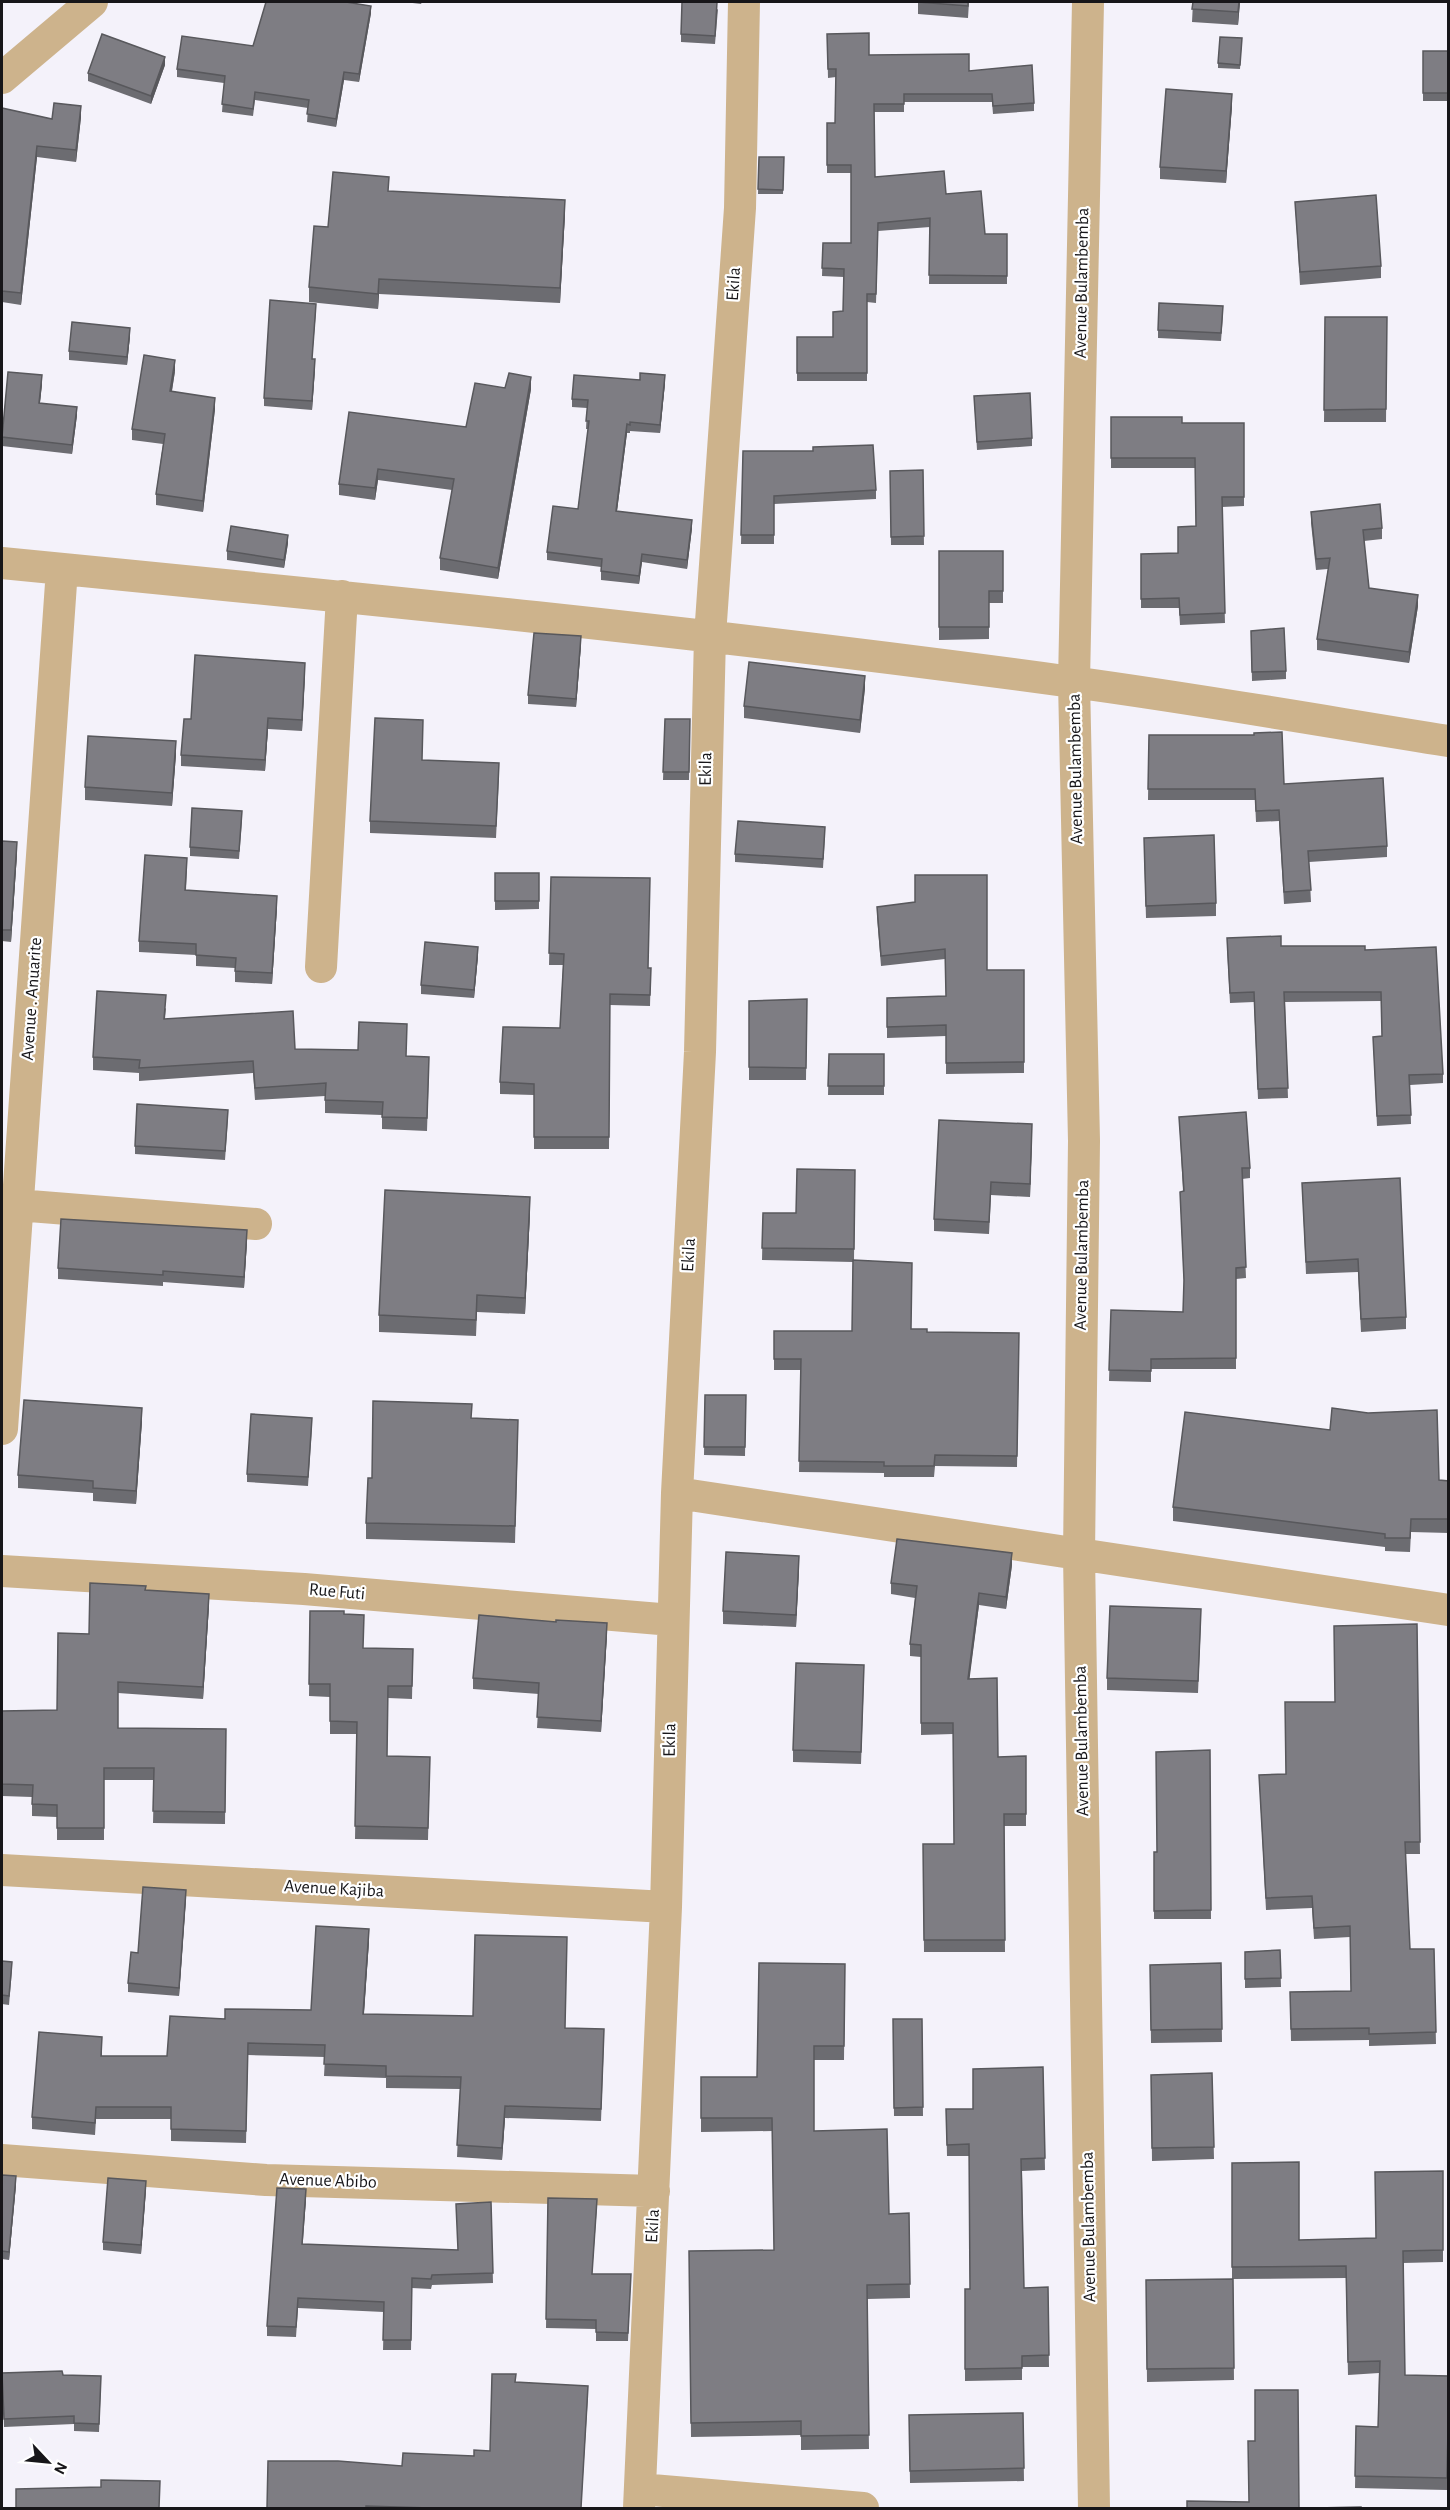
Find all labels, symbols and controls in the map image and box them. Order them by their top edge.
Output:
street label: Avenue Bulambemba [1072,207,1092,359]
street label: Ekila [724,266,744,302]
street label: Avenue Bulambemba [1066,693,1086,845]
street label: Ekila [697,752,715,786]
street label: Avenue . Anuarite [19,937,45,1061]
street label: Avenue Bulambemba [1072,1179,1092,1331]
street label: Ekila [679,1238,699,1272]
street label: Rue Futi [308,1581,366,1603]
street label: Avenue Bulambemba [1072,1665,1092,1817]
street label: Ekila [661,1723,679,1757]
street label: Avenue Kajiba [284,1877,384,1901]
street label: Avenue Bulambemba [1079,2151,1099,2303]
street label: Avenue Abibo [279,2170,377,2192]
street label: Ekila [643,2209,663,2243]
north arrow [18,2432,78,2492]
text: N [51,2460,70,2477]

